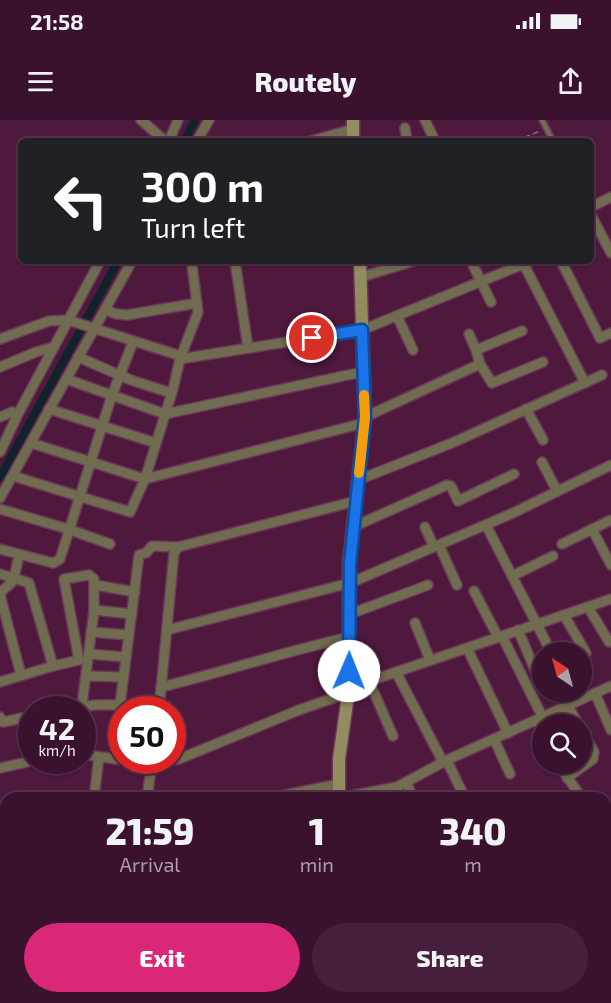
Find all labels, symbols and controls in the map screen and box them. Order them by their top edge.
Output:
text: 21:58 [30,8,84,34]
icon: menu [24,65,57,98]
text: Routely [255,65,356,97]
icon: share [554,65,587,98]
text: 300 m [141,160,264,210]
icon: left [42,162,120,240]
text: Turn left [141,211,245,243]
pin [286,312,337,363]
icon: arrive [295,321,328,354]
position arrow [317,639,381,703]
north arrow [532,642,592,702]
map controls [532,642,592,774]
speed limit sign: 50 [108,696,186,774]
text: 42 [39,710,75,746]
button: search [532,714,592,774]
text: km/h [38,741,76,759]
text: 21:59 [105,809,194,852]
text: 1 [309,809,325,852]
text: 340 [439,809,507,852]
text: Arrival [119,852,180,876]
text: min [300,852,334,876]
text: m [464,852,482,876]
button: Exit [24,923,300,992]
button: Share [312,923,588,992]

